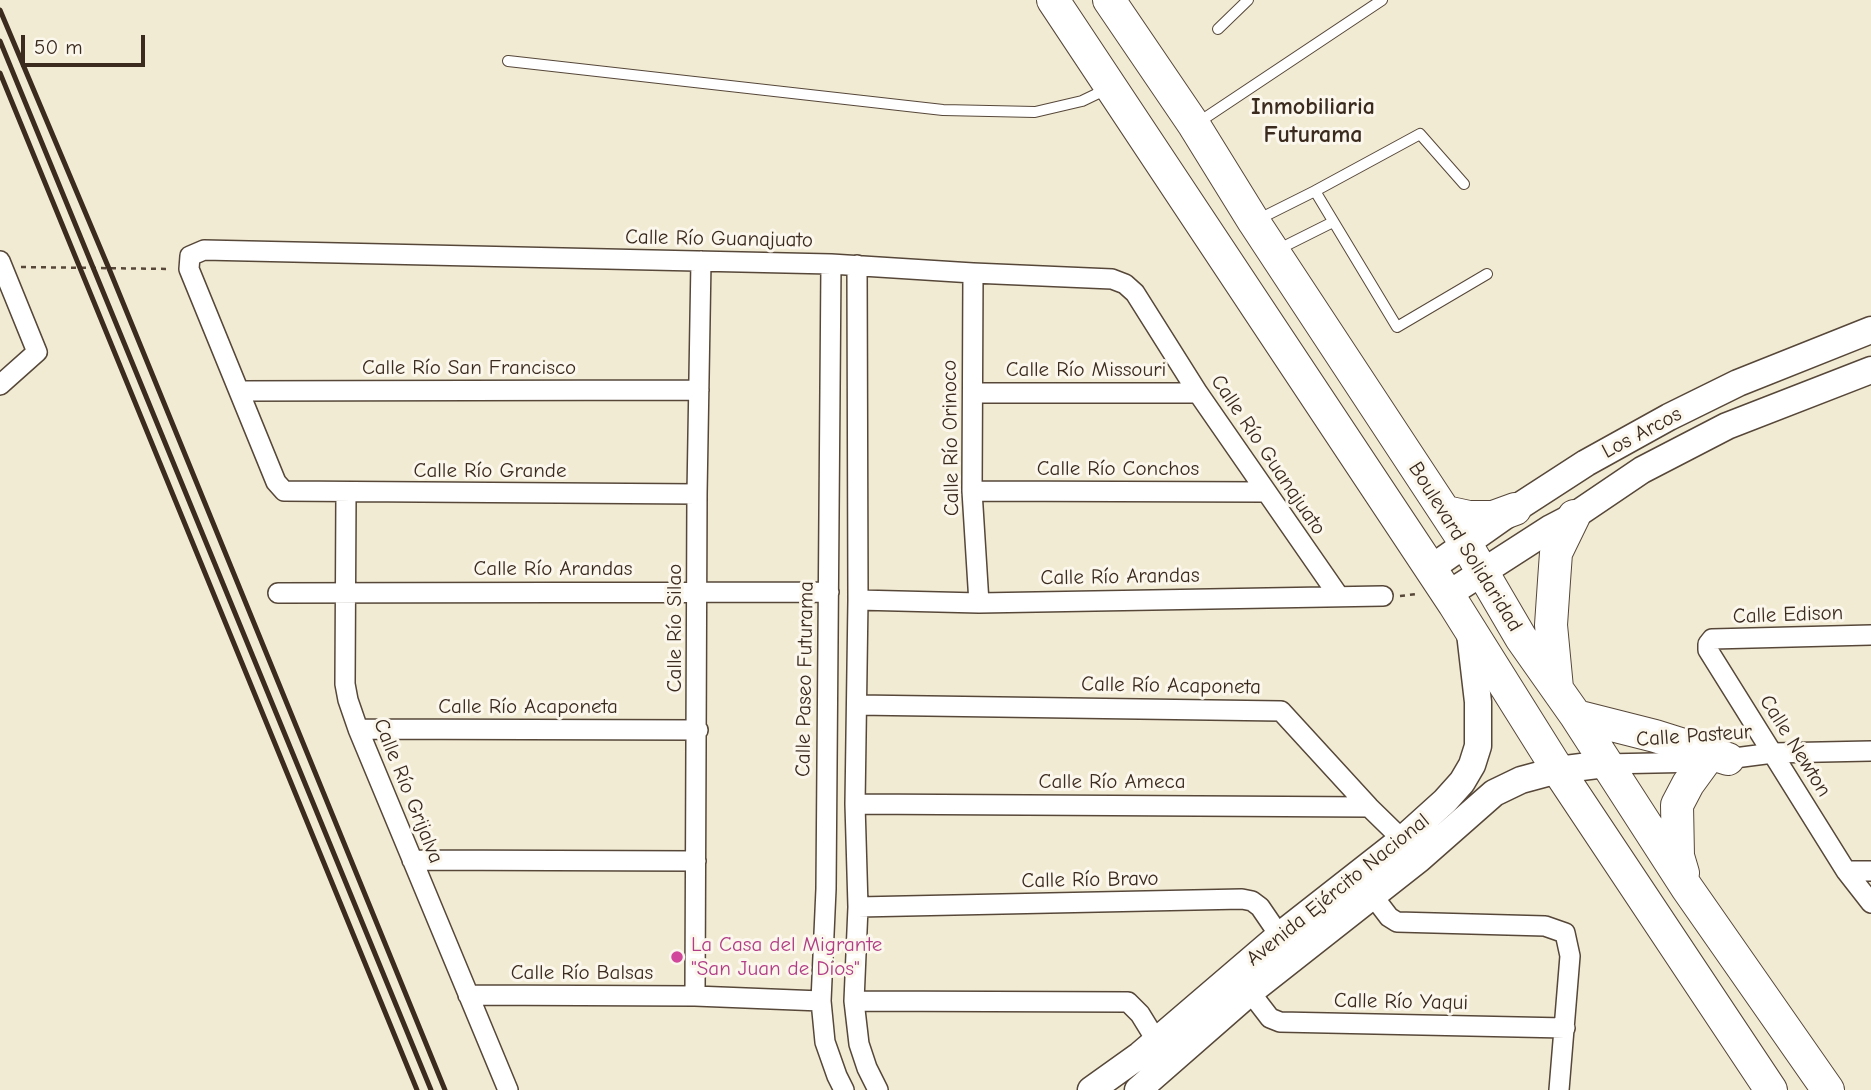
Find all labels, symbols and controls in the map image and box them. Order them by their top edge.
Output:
scale bar [24,21,149,65]
text: 50 m [34,35,83,59]
district label: Inmobiliaria Futurama [1251,93,1375,149]
street label: Calle Río Guanajuato [625,225,813,253]
street label: Calle Río San Francisco [362,355,576,381]
street label: Calle Río Missouri [1006,357,1166,383]
street label: Calle Río Orinoco [937,360,965,516]
street label: Calle Río Guanajuato [1205,370,1331,540]
street label: Los Arcos [1598,402,1686,464]
street label: Calle Río Conchos [1037,456,1199,482]
street label: Calle Río Grande [414,458,566,484]
street label: Boulevard Solidaridad [1403,458,1527,636]
street label: Calle Río Arandas [473,556,633,582]
street label: Calle Río Arandas [1040,563,1200,591]
street label: Calle Río Silao [662,564,688,692]
street label: Calle Paseo Futurama [791,581,819,777]
street label: Calle Edison [1732,600,1844,630]
street label: Calle Río Acaponeta [1081,672,1261,700]
street label: Calle Newton [1754,690,1836,802]
street label: Calle Río Acaponeta [438,694,618,720]
street label: Calle Río Grijalva [368,715,448,867]
street label: Calle Pasteur [1635,719,1753,753]
street label: Calle Río Ameca [1039,769,1185,795]
street label: Avenida Ejército Nacional [1241,808,1435,972]
street label: Calle Río Bravo [1021,866,1159,894]
place label: La Casa del Migrante "San Juan de Dios" [691,932,882,982]
marker: La Casa del Migrante "San Juan de Dios" [669,949,685,965]
street label: Calle Río Balsas [511,960,653,986]
street label: Calle Río Yaqui [1334,988,1468,1016]

